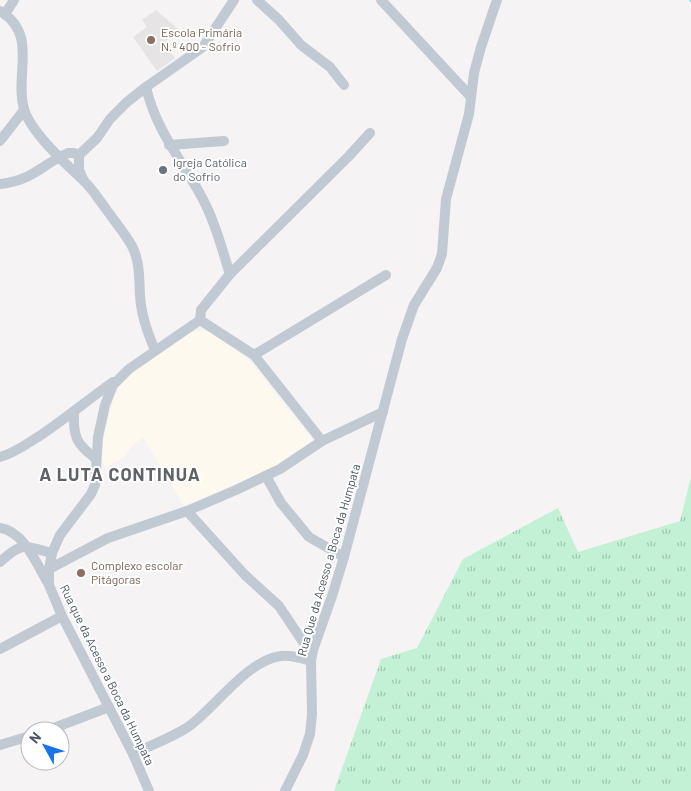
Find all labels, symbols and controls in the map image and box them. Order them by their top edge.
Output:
place label: Escola Primária N.º 400 - Sofrio [161,25,242,53]
marker: Escola Primária N.º 400 - Sofrio [145,34,157,46]
place label: Igreja Católica do Sofrio [173,155,247,183]
marker: Igreja Católica do Sofrio [157,164,169,176]
street label: Rua Que da Acesso a Boca da Humpata [294,462,362,657]
district label: A LUTA CONTINUA [39,463,201,485]
place label: Complexo escolar Pitágoras [91,558,183,586]
marker: Complexo escolar Pitágoras [75,567,87,579]
street label: Rua que da Acesso a Boca da Humpata [58,582,158,767]
north arrow [20,721,70,771]
text: N [25,728,44,746]

